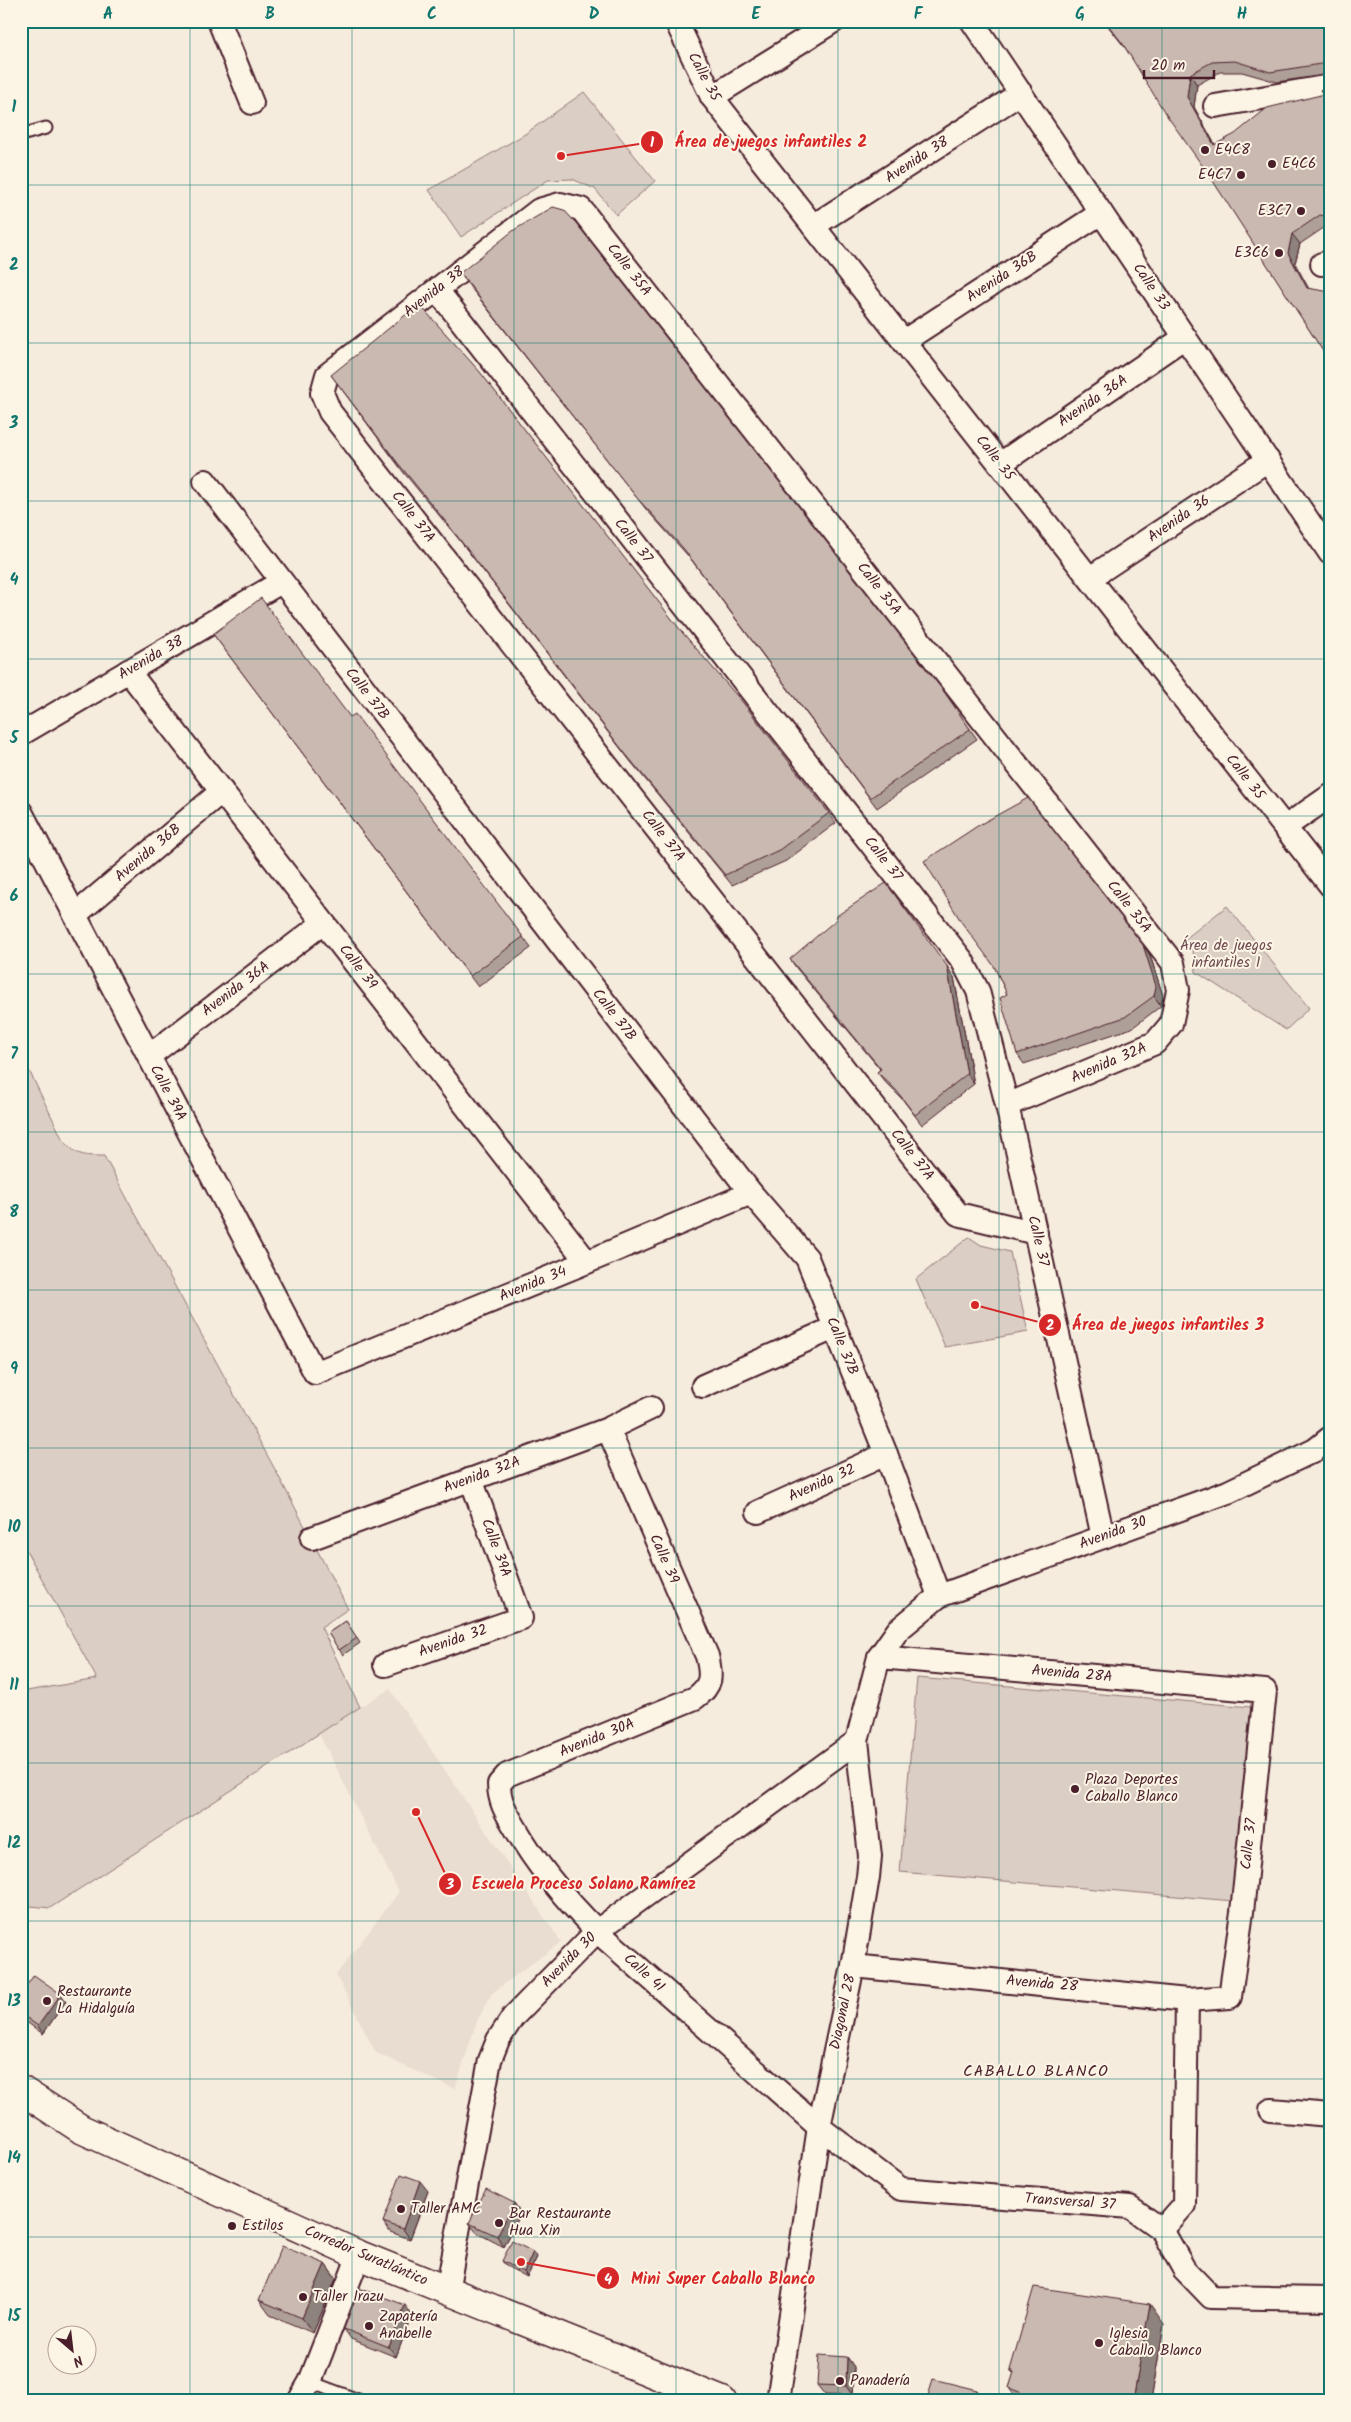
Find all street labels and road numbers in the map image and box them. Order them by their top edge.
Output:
street label: Calle 35 [681,48,727,107]
street label: Avenida 38 [880,130,954,190]
street label: Calle 35A [600,238,658,302]
street label: Avenida 36B [962,245,1042,309]
street label: Calle 33 [1126,258,1176,316]
street label: Avenida 38 [398,260,470,324]
street label: Avenida 36A [1053,369,1133,433]
street label: Calle 35 [969,430,1021,487]
street label: Calle 37A [385,486,441,548]
street label: Avenida 36 [1143,489,1215,549]
street label: Calle 37 [608,513,659,570]
street label: Calle 35A [850,557,908,621]
street label: Avenida 38 [114,629,189,686]
street label: Calle 37B [339,663,395,725]
street label: Calle 35 [1219,749,1271,806]
street label: Calle 37A [635,805,691,867]
street label: Avenida 36B [109,818,187,888]
street label: Calle 37 [858,831,909,888]
street label: Calle 35A [1100,875,1158,939]
street label: Calle 39 [333,939,384,995]
street label: Avenida 36A [197,955,275,1023]
street label: Calle 37B [586,984,642,1046]
street label: Avenida 32A [1067,1036,1151,1090]
street label: Calle 39A [143,1060,193,1126]
street label: Calle 37A [884,1124,940,1186]
street label: Calle 37 [1021,1213,1056,1270]
street label: Avenida 34 [496,1260,570,1308]
street label: Calle 37B [819,1313,865,1379]
street label: Avenida 32A [440,1450,524,1500]
street label: Avenida 32 [784,1457,860,1509]
street label: Avenida 30 [1076,1510,1151,1556]
street label: Calle 39A [474,1515,518,1581]
street label: Calle 39 [642,1530,686,1588]
street label: Avenida 32 [415,1618,491,1664]
street label: Avenida 28A [1031,1659,1113,1689]
street label: Avenida 30A [556,1712,638,1764]
street label: Calle 37 [1234,1816,1264,1871]
street label: Avenida 30 [536,1926,603,1993]
street label: Calle 41 [618,1948,670,1999]
street label: Avenida 28 [1005,1969,1080,1999]
street label: Diagonal 28 [823,1971,863,2052]
street label: Transversal 37 [1024,2187,1117,2217]
street label: Corredor Suratlántico [300,2219,432,2293]

